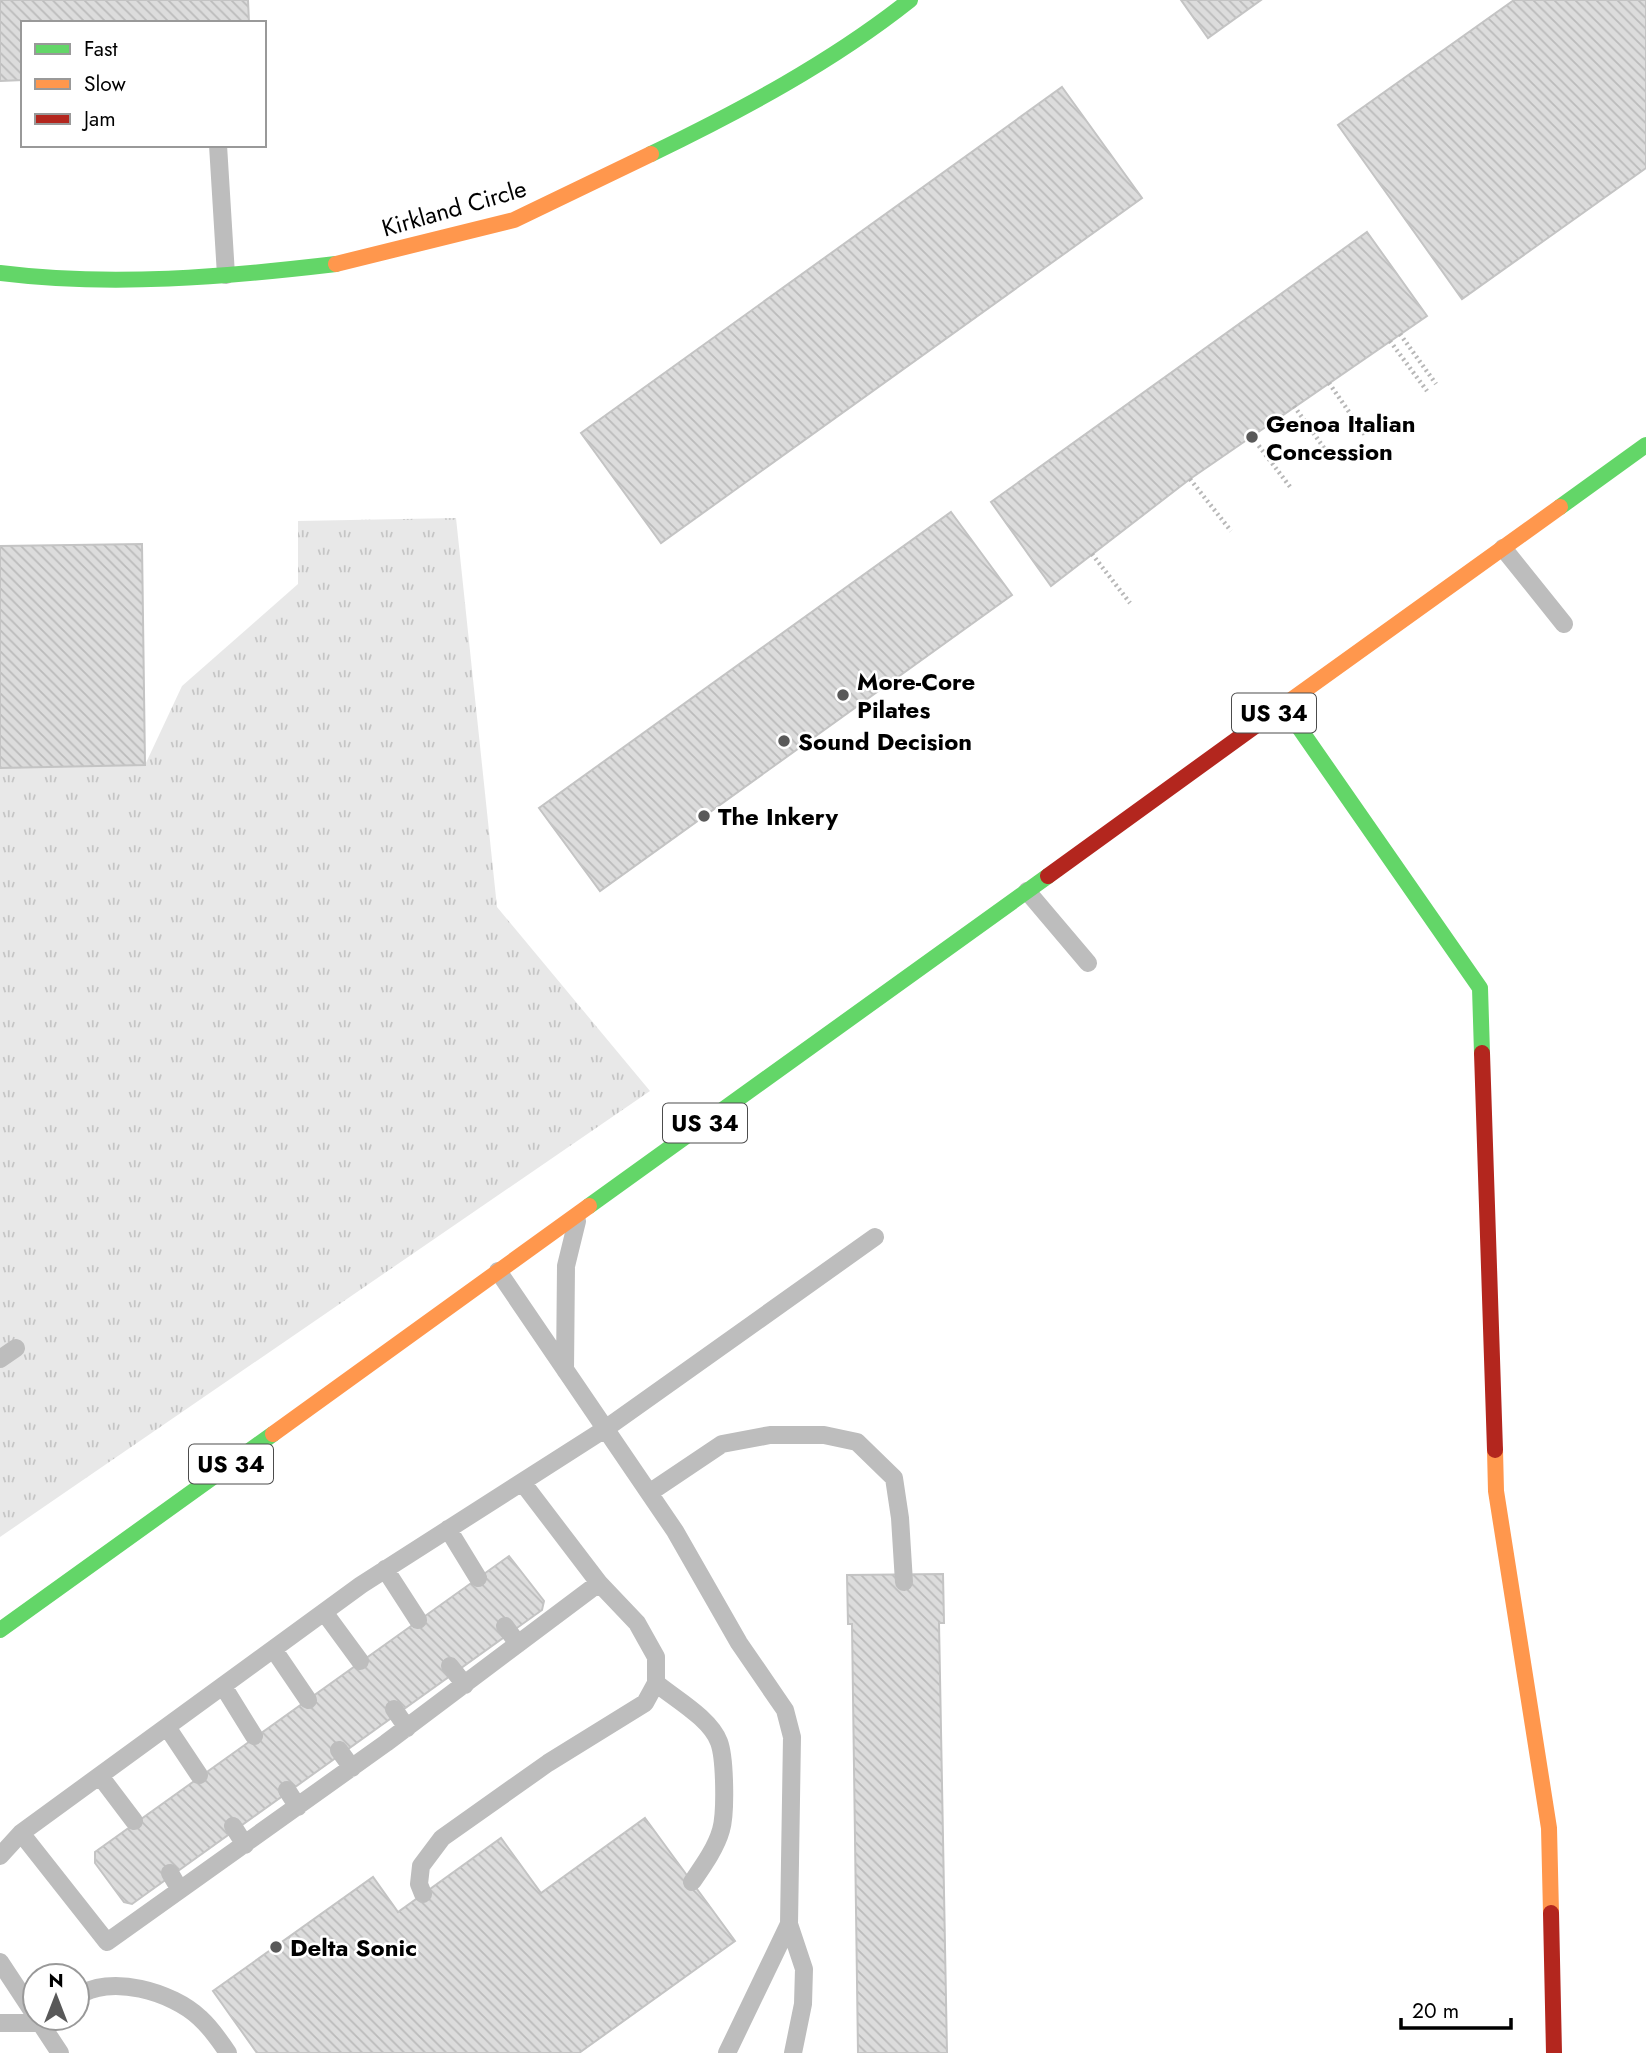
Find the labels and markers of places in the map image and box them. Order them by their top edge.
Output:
place label: Genoa Italian Concession [1266,406,1415,469]
marker: Genoa Italian Concession [1244,429,1260,445]
place label: More-Core Pilates [857,664,975,727]
marker: More-Core Pilates [835,687,851,703]
place label: Sound Decision [798,724,972,759]
marker: Sound Decision [776,733,792,749]
place label: The Inkery [718,799,838,834]
marker: The Inkery [696,808,712,824]
place label: Delta Sonic [290,1930,417,1965]
marker: Delta Sonic [268,1939,284,1955]

